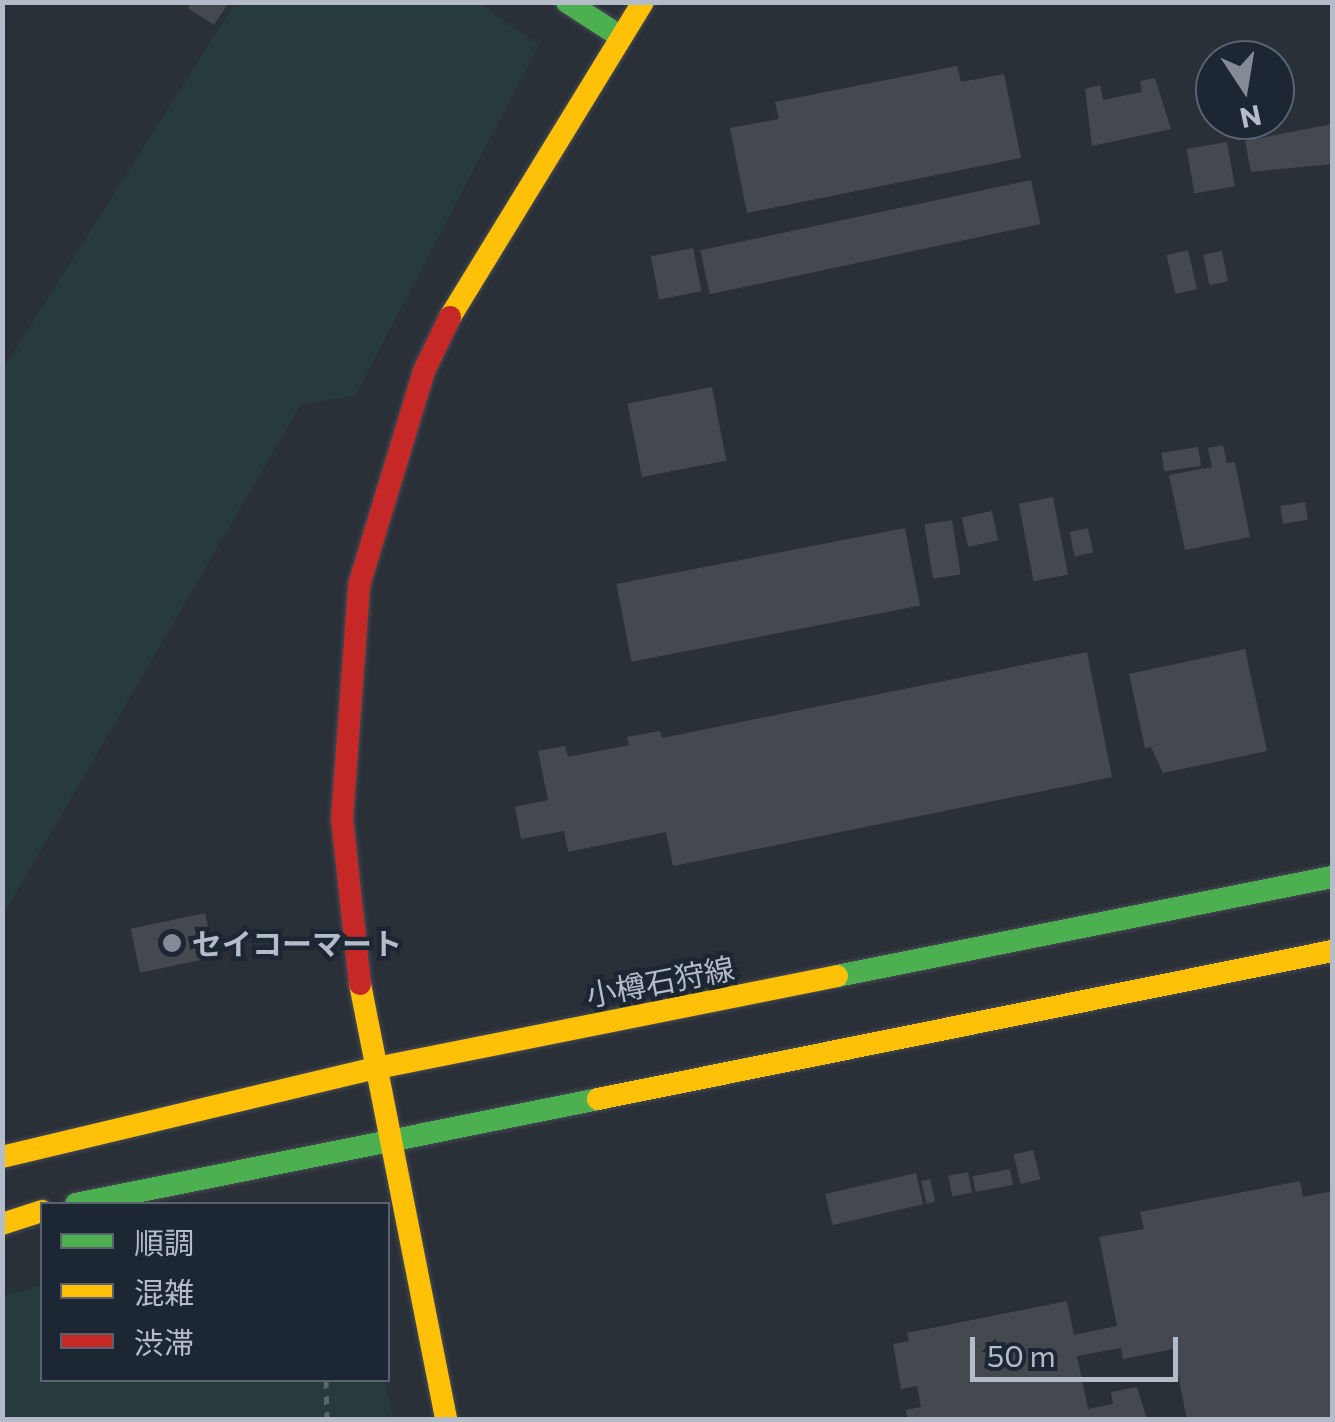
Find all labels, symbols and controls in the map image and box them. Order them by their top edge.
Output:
north arrow [1195,40,1295,140]
text: N [1237,99,1265,136]
place label: セイコーマート [192,925,402,961]
marker: セイコーマート [161,932,183,954]
street label: 小樽石狩線 [583,949,737,1013]
legend [40,1202,390,1382]
text: 順調 [134,1223,194,1260]
text: 混雑 [134,1273,194,1310]
scale bar [975,1317,1182,1379]
text: 渋滞 [134,1323,194,1360]
text: 50 m [987,1336,1056,1373]

